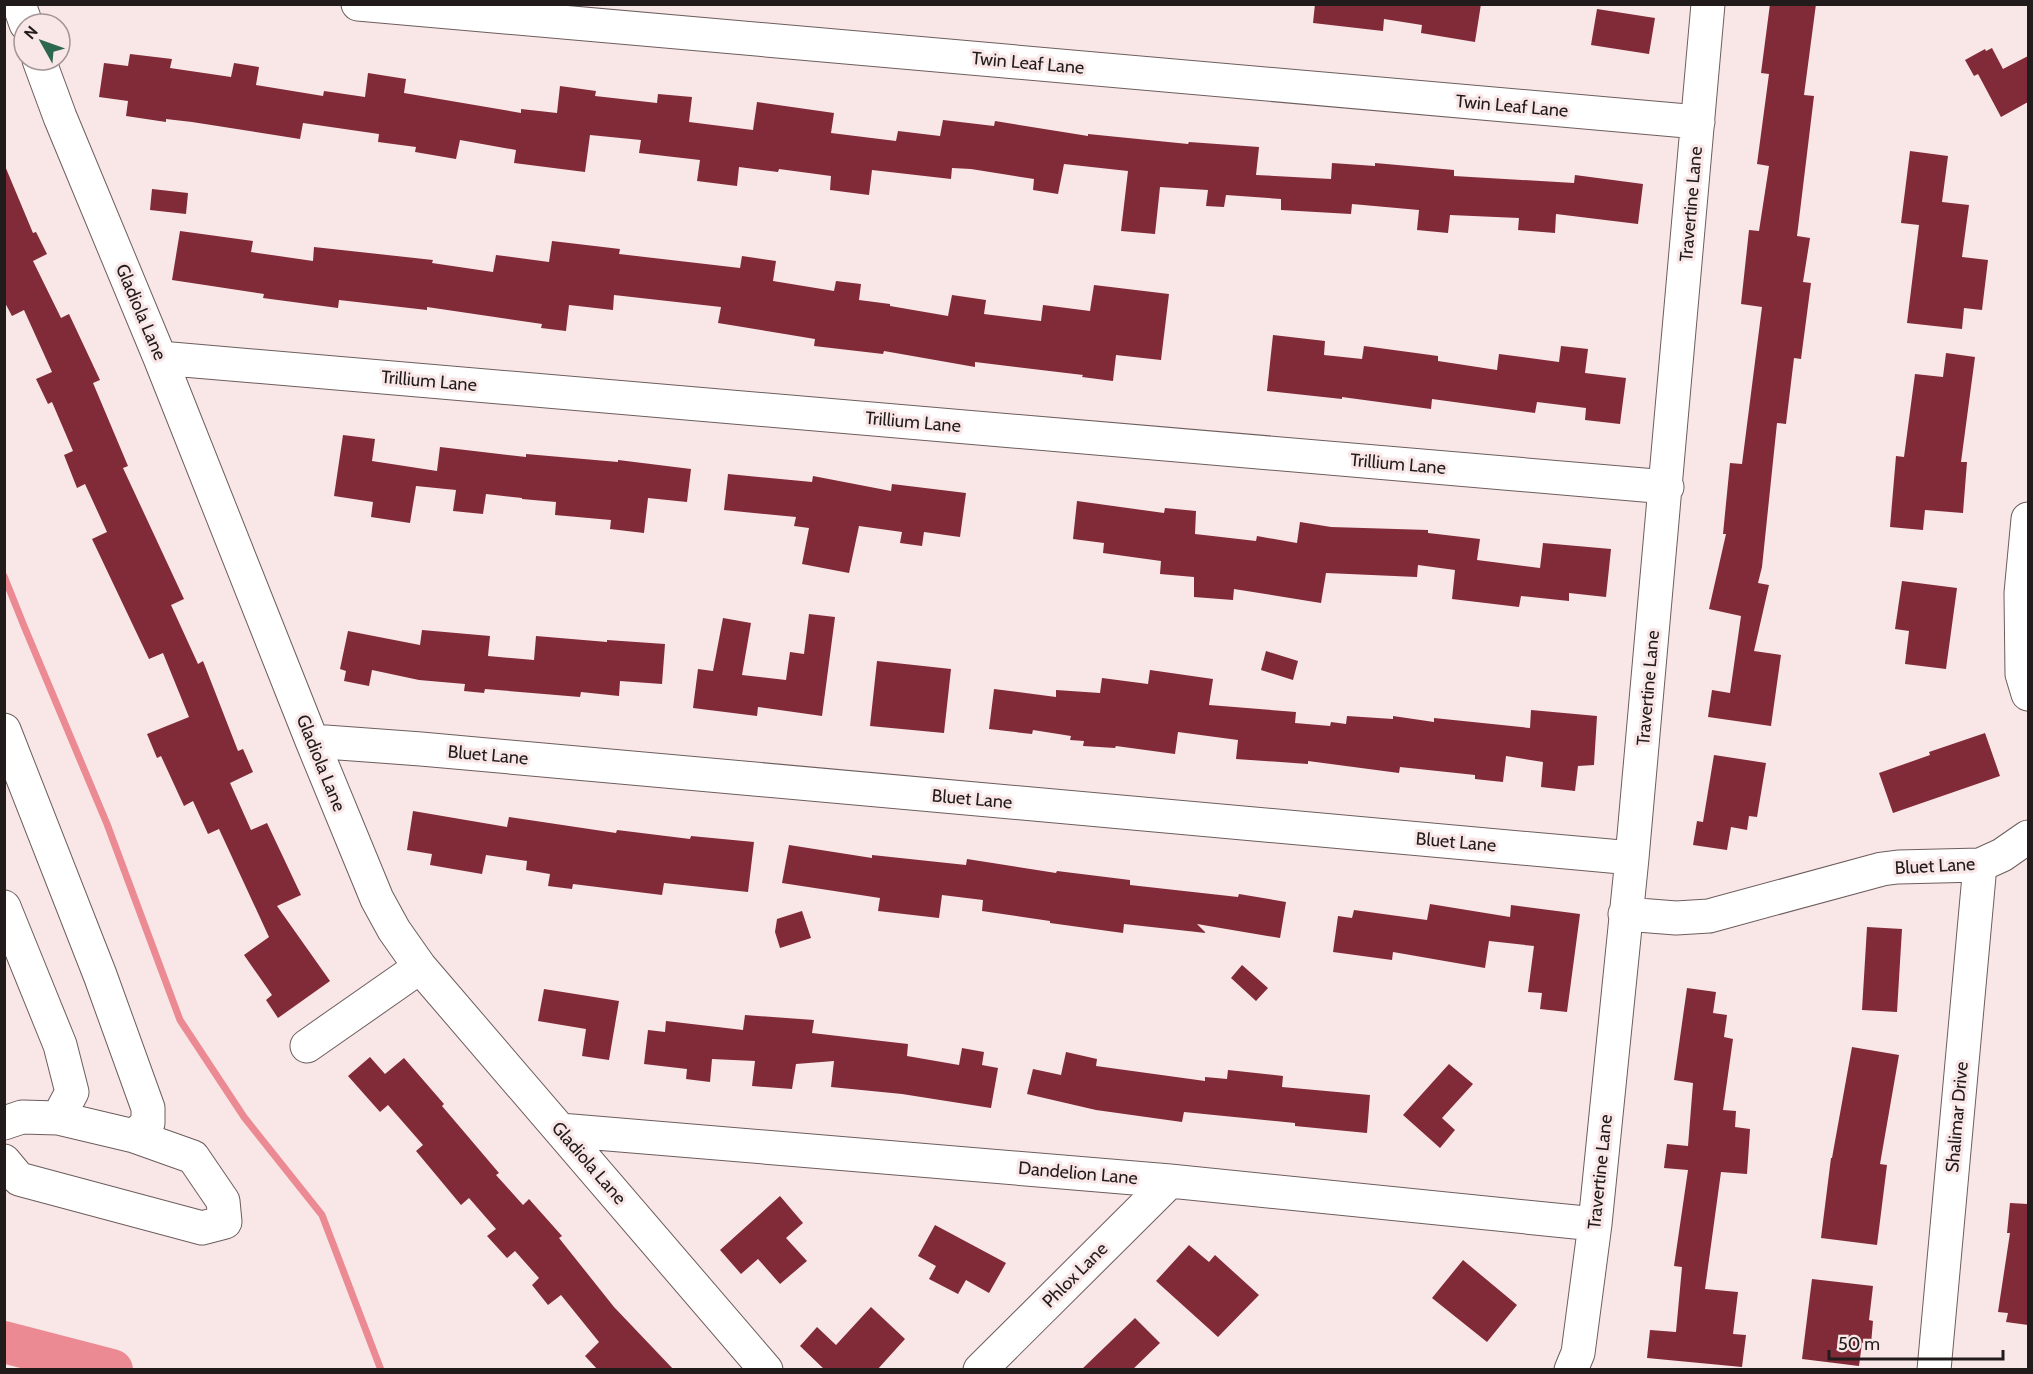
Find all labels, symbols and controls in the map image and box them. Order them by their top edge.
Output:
north arrow [12,12,72,72]
text: N [20,22,42,43]
street label: Twin Leaf Lane [971,47,1085,79]
street label: Twin Leaf Lane [1455,90,1569,122]
street label: Travertine Lane [1675,145,1707,263]
street label: Gladiola Lane [111,261,171,363]
street label: Trillium Lane [380,366,478,396]
street label: Trillium Lane [864,407,962,437]
street label: Trillium Lane [1349,449,1447,479]
street label: Travertine Lane [1632,629,1664,747]
street label: Gladiola Lane [292,711,350,815]
street label: Bluet Lane [447,741,529,769]
street label: Bluet Lane [931,785,1013,813]
street label: Bluet Lane [1415,828,1497,856]
street label: Bluet Lane [1894,853,1976,879]
street label: Shalimar Drive [1941,1061,1973,1173]
street label: Travertine Lane [1583,1113,1617,1231]
street label: Gladiola Lane [547,1117,631,1209]
street label: Dandelion Lane [1017,1157,1139,1189]
street label: Phlox Lane [1038,1238,1112,1312]
scale bar [1829,1323,2003,1361]
text: 50 m [1838,1333,1880,1355]

